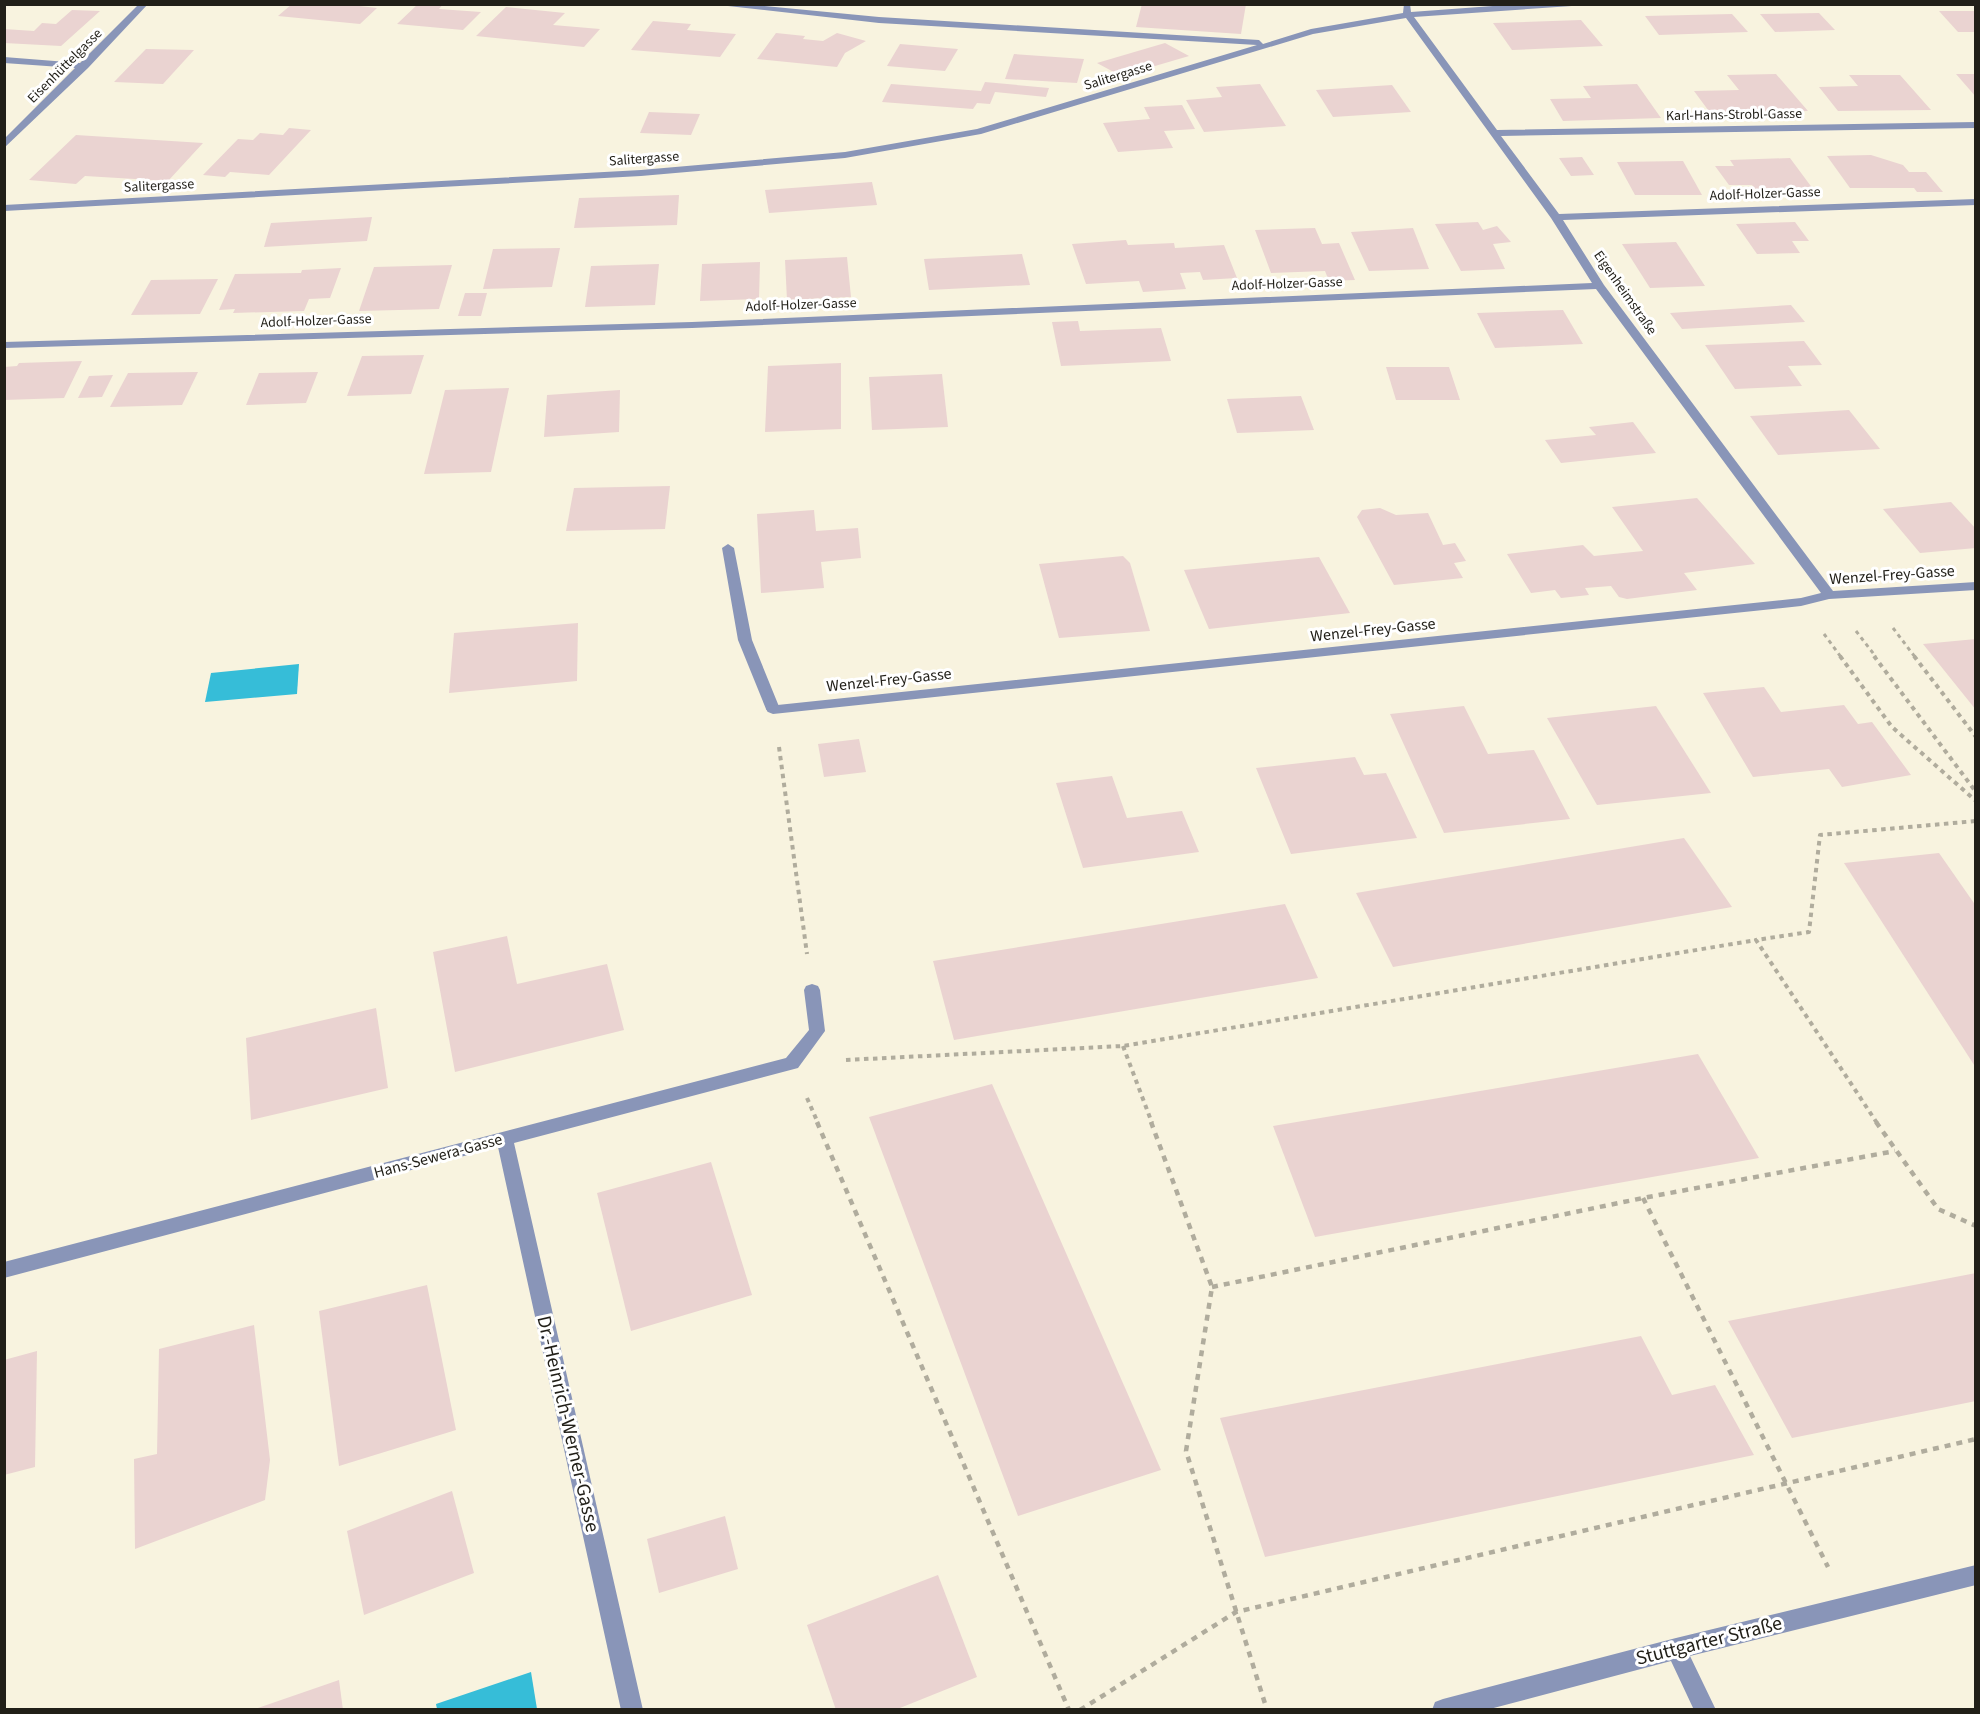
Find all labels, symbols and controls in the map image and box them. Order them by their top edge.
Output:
street label: Eisenhüttelgasse [23,24,107,108]
street label: Salitergasse [1081,56,1155,96]
street label: Karl-Hans-Strobl-Gasse [1666,104,1802,126]
street label: Salitergasse [608,147,680,171]
street label: Salitergasse [123,174,195,198]
street label: Adolf-Holzer-Gasse [1709,182,1821,206]
street label: Eigenheimstraße [1588,247,1662,339]
street label: Adolf-Holzer-Gasse [1231,272,1343,296]
street label: Adolf-Holzer-Gasse [745,293,857,317]
street label: Adolf-Holzer-Gasse [260,309,372,333]
street label: Wenzel-Frey-Gasse [1829,560,1955,590]
street label: Wenzel-Frey-Gasse [1309,612,1437,648]
street label: Wenzel-Frey-Gasse [825,662,953,698]
street label: Hans-Sewera-Gasse [371,1128,505,1184]
street label: Dr.-Heinrich-Werner-Gasse [529,1313,607,1535]
street label: Stuttgarter Straße [1633,1609,1785,1673]

